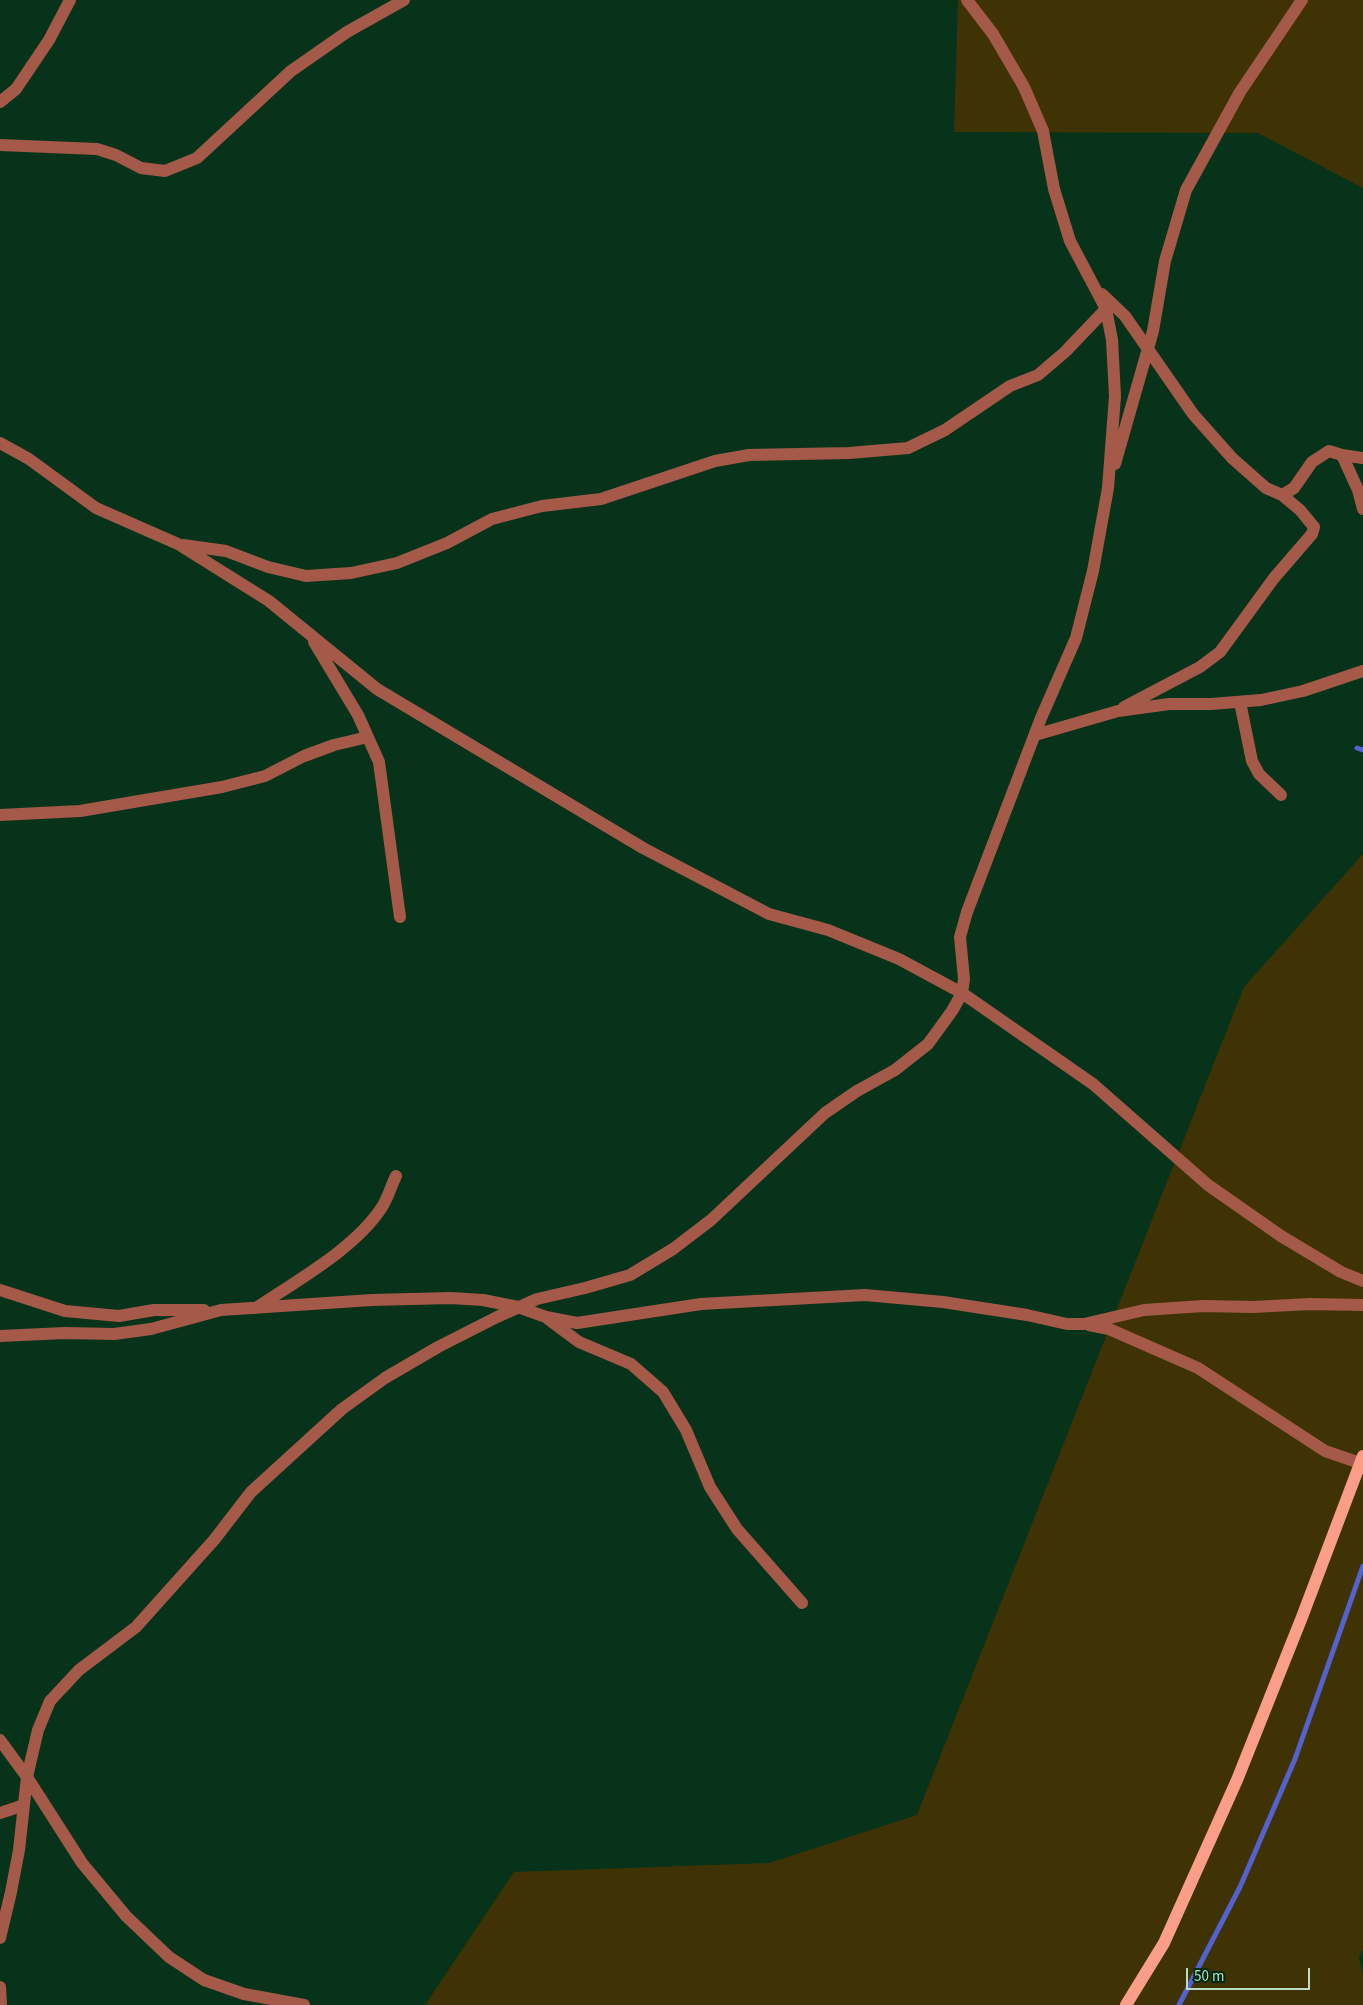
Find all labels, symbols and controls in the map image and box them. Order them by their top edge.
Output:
scale bar [1188,1958,1312,1990]
text: 50 m [1194,1966,1224,1987]

